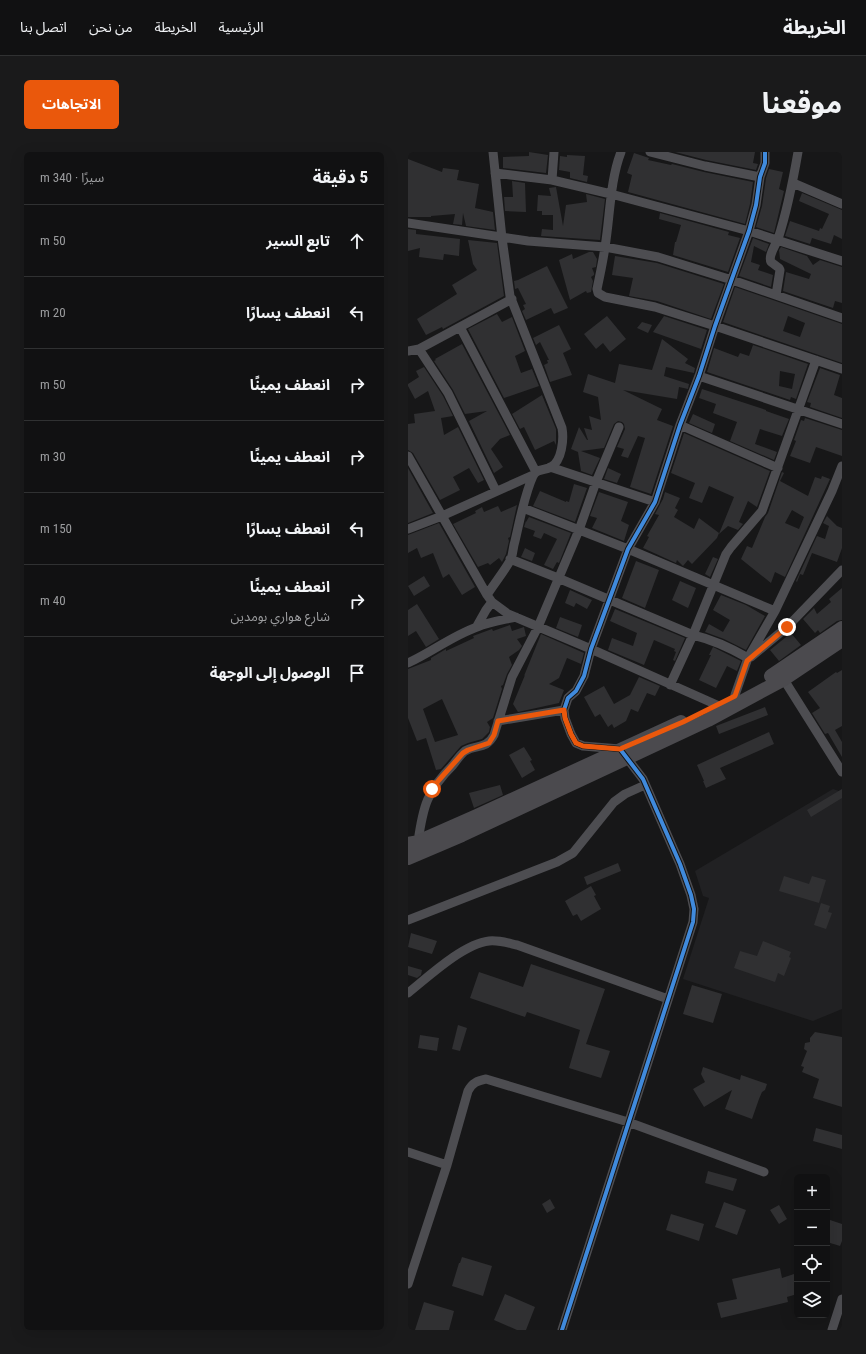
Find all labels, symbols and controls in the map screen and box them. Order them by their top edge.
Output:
text: الخريطة [783,16,846,39]
text: اتصل بنا [20,19,67,35]
text: من نحن [89,19,133,35]
text: الخريطة [155,19,197,35]
text: الرئيسية [219,19,264,35]
button: الاتجاهات [24,80,119,129]
text: موقعنا [762,87,842,120]
text: 5 دقيقة [313,167,368,187]
text: سيرًا · 340 m [40,170,104,185]
icon: ahead [346,230,368,252]
text: تابع السير [266,232,330,250]
text: 50 m [40,233,66,248]
icon: left [346,302,368,324]
text: انعطف يسارًا [246,304,330,322]
text: 20 m [40,305,66,320]
icon: right [346,374,368,396]
text: انعطف يمينًا [250,376,330,394]
text: 50 m [40,377,66,392]
icon: right [346,446,368,468]
text: انعطف يمينًا [250,448,330,466]
text: 30 m [40,449,66,464]
icon: left [346,518,368,540]
text: انعطف يسارًا [246,520,330,538]
text: 150 m [40,521,72,536]
text: انعطف يمينًا [250,578,330,596]
icon: right [346,590,368,612]
text: 40 m [40,593,66,608]
text: شارع هواري بومدين [231,609,330,624]
route end [778,618,796,636]
icon: arrive [346,662,368,684]
text: الوصول إلى الوجهة [210,664,330,682]
route start [423,780,441,798]
map controls [794,1174,830,1318]
button: + [794,1174,830,1210]
button: − [794,1210,830,1246]
button: locate [794,1246,830,1282]
button: layers [794,1282,830,1318]

